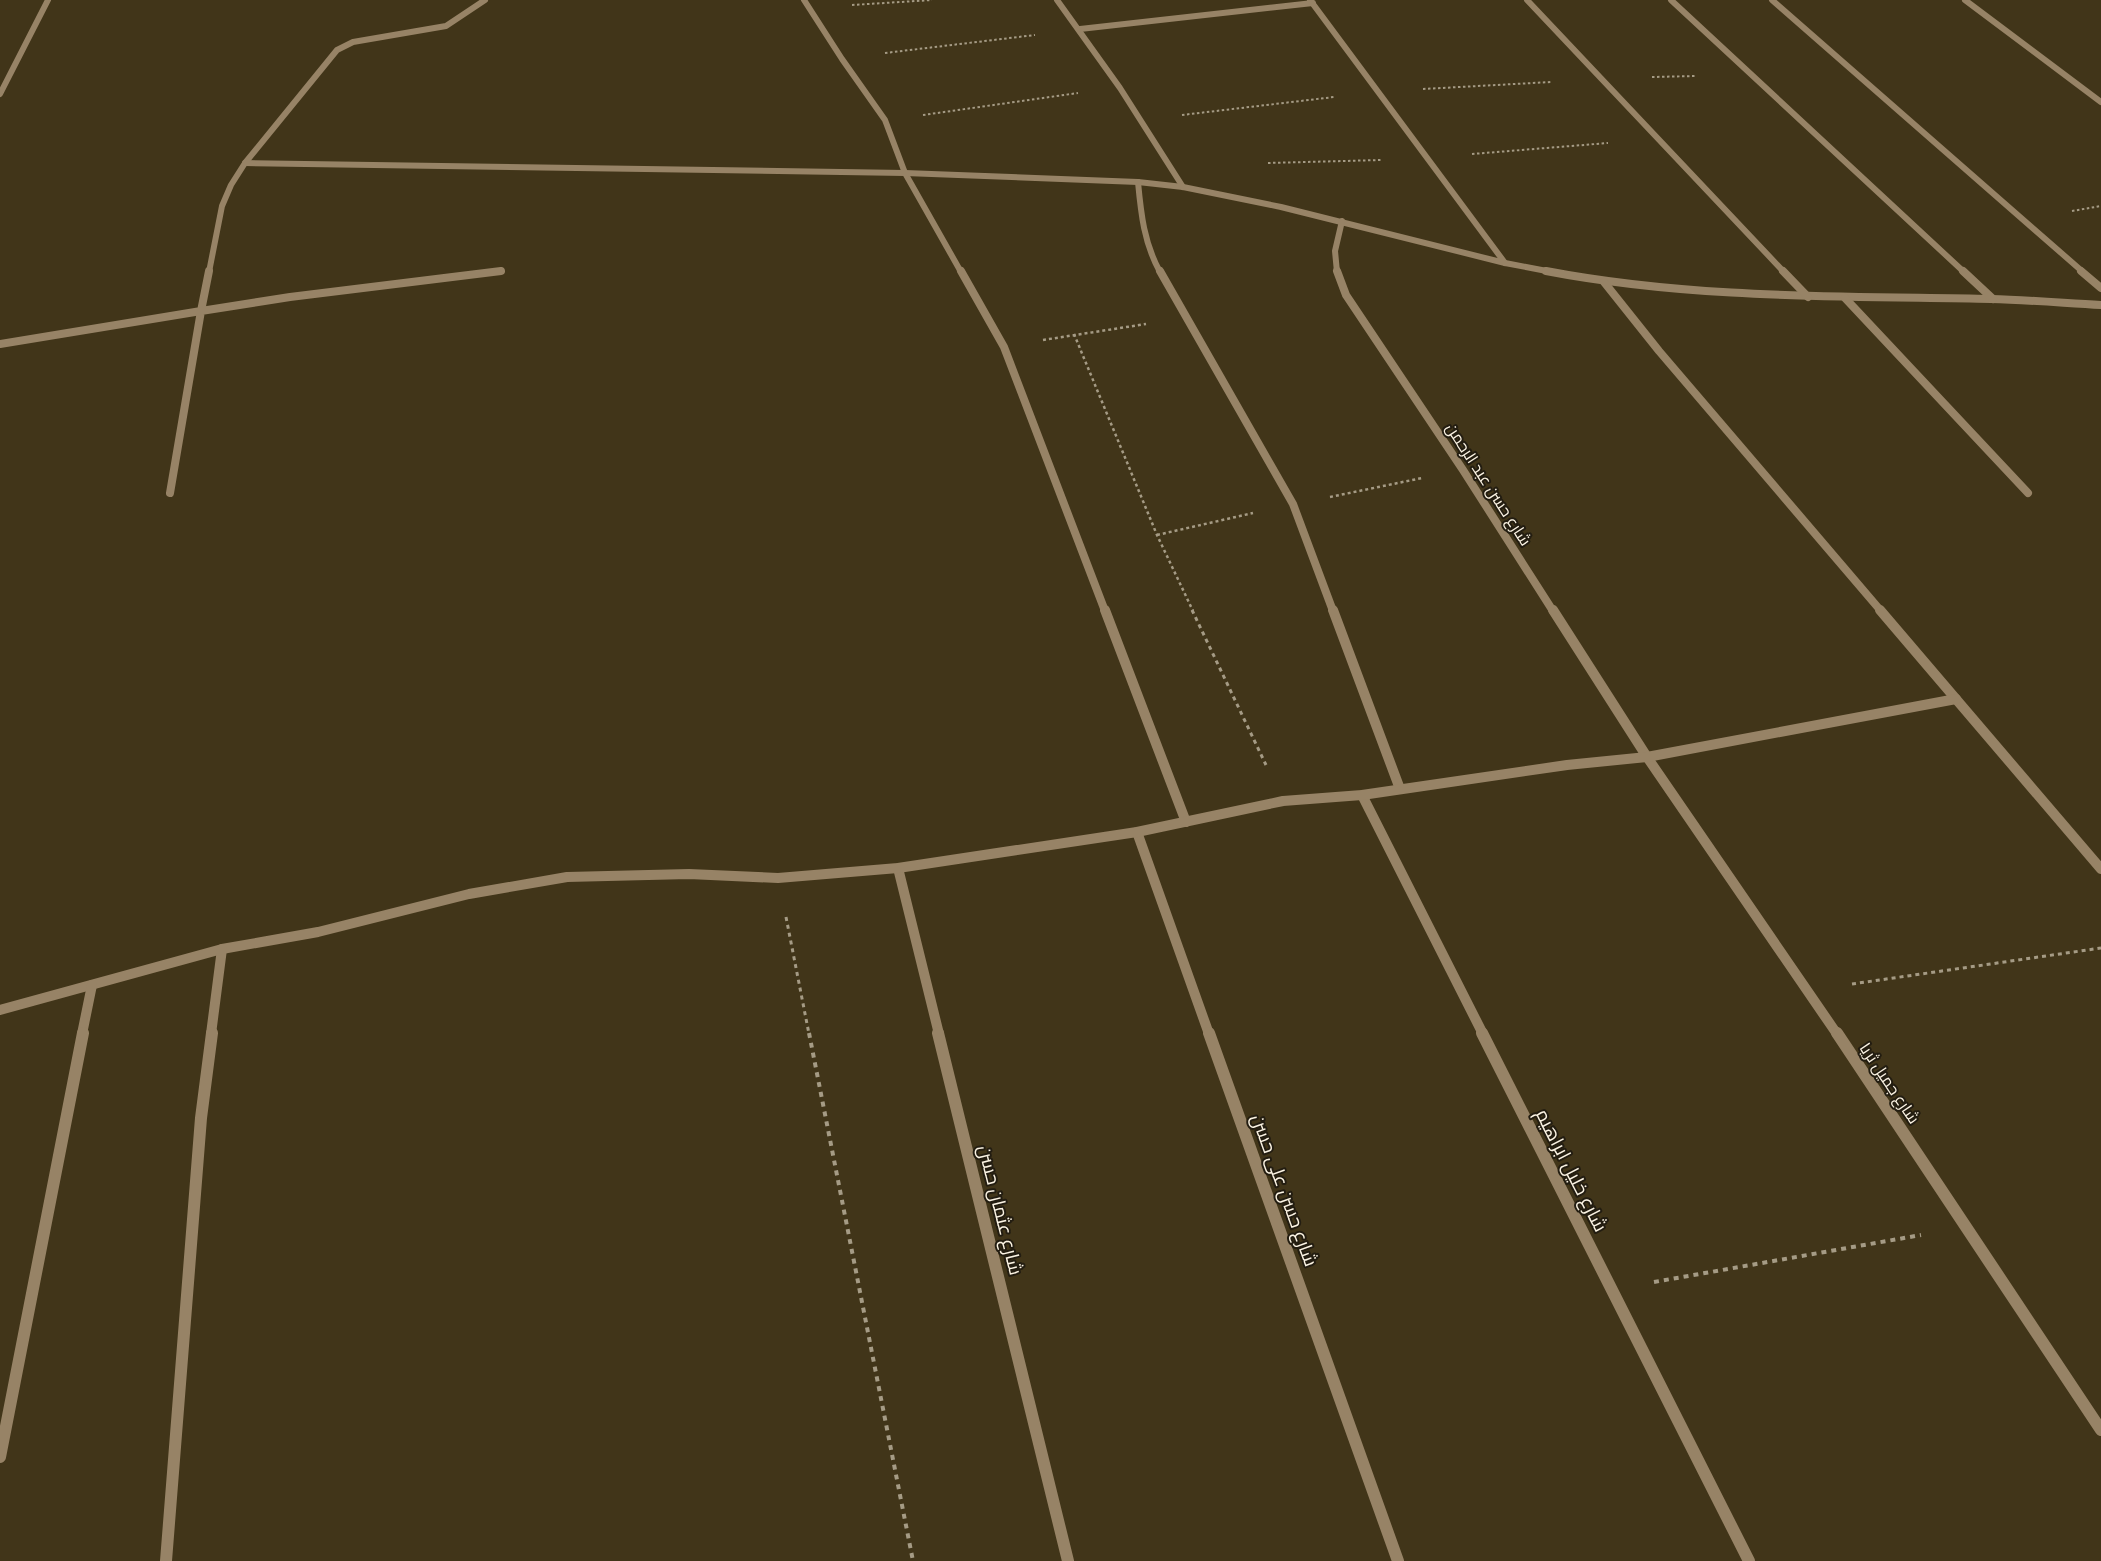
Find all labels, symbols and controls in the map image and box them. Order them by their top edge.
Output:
street label: شارع حسن عبد الرحمن [1440,418,1537,550]
street label: شارع جميل ثريا [1854,1038,1925,1128]
street label: شارع خليل ابراهيم [1529,1104,1614,1236]
street label: شارع حسن على حسن [1244,1110,1325,1270]
street label: شارع عثمان حسن [971,1142,1030,1278]

